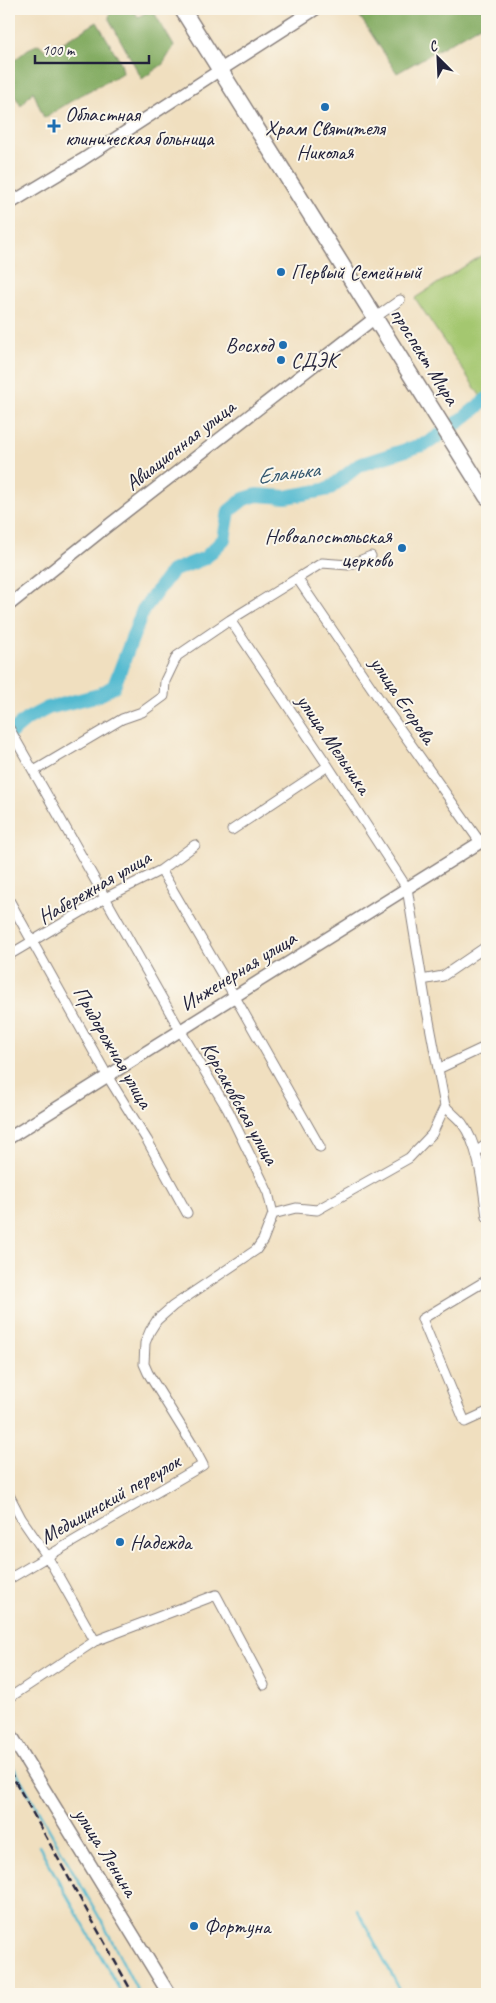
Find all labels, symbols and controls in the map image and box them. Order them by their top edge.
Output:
scale bar [35,32,149,64]
north arrow [414,32,464,82]
text: С [426,37,441,56]
text: 100 m [42,41,76,60]
place label: Областная клиническая больница [65,101,215,151]
marker: Храм Святителя Николая [319,101,331,113]
place label: Храм Святителя Николая [265,115,386,165]
marker: Областная клиническая больница [47,119,61,133]
place label: Первый Семейный [291,259,423,285]
marker: Первый Семейный [275,266,287,278]
street label: проспект Мира [385,302,466,411]
place label: Восход [225,332,275,358]
marker: Восход [277,339,289,351]
place label: СДЭК [291,347,341,373]
marker: СДЭК [275,354,287,366]
street label: Авиационная улица [120,392,242,496]
water label: Еланька [256,455,323,491]
place label: Новоапостольская церковь [265,523,393,573]
marker: Новоапостольская церковь [396,542,408,554]
street label: улица Егорова [363,650,443,751]
street label: улица Мельника [290,687,378,801]
street label: Набережная улица [33,843,156,930]
street label: Инженерная улица [175,924,302,1017]
street label: Придорожная улица [68,981,159,1114]
street label: Корсаковская улица [196,1037,285,1170]
street label: Медицинский переулок [35,1447,187,1550]
place label: Надежда [130,1529,194,1555]
marker: Надежда [114,1536,126,1548]
street label: улица Ленина [67,1801,145,1903]
place label: Фортуна [204,1913,273,1939]
marker: Фортуна [188,1920,200,1932]

